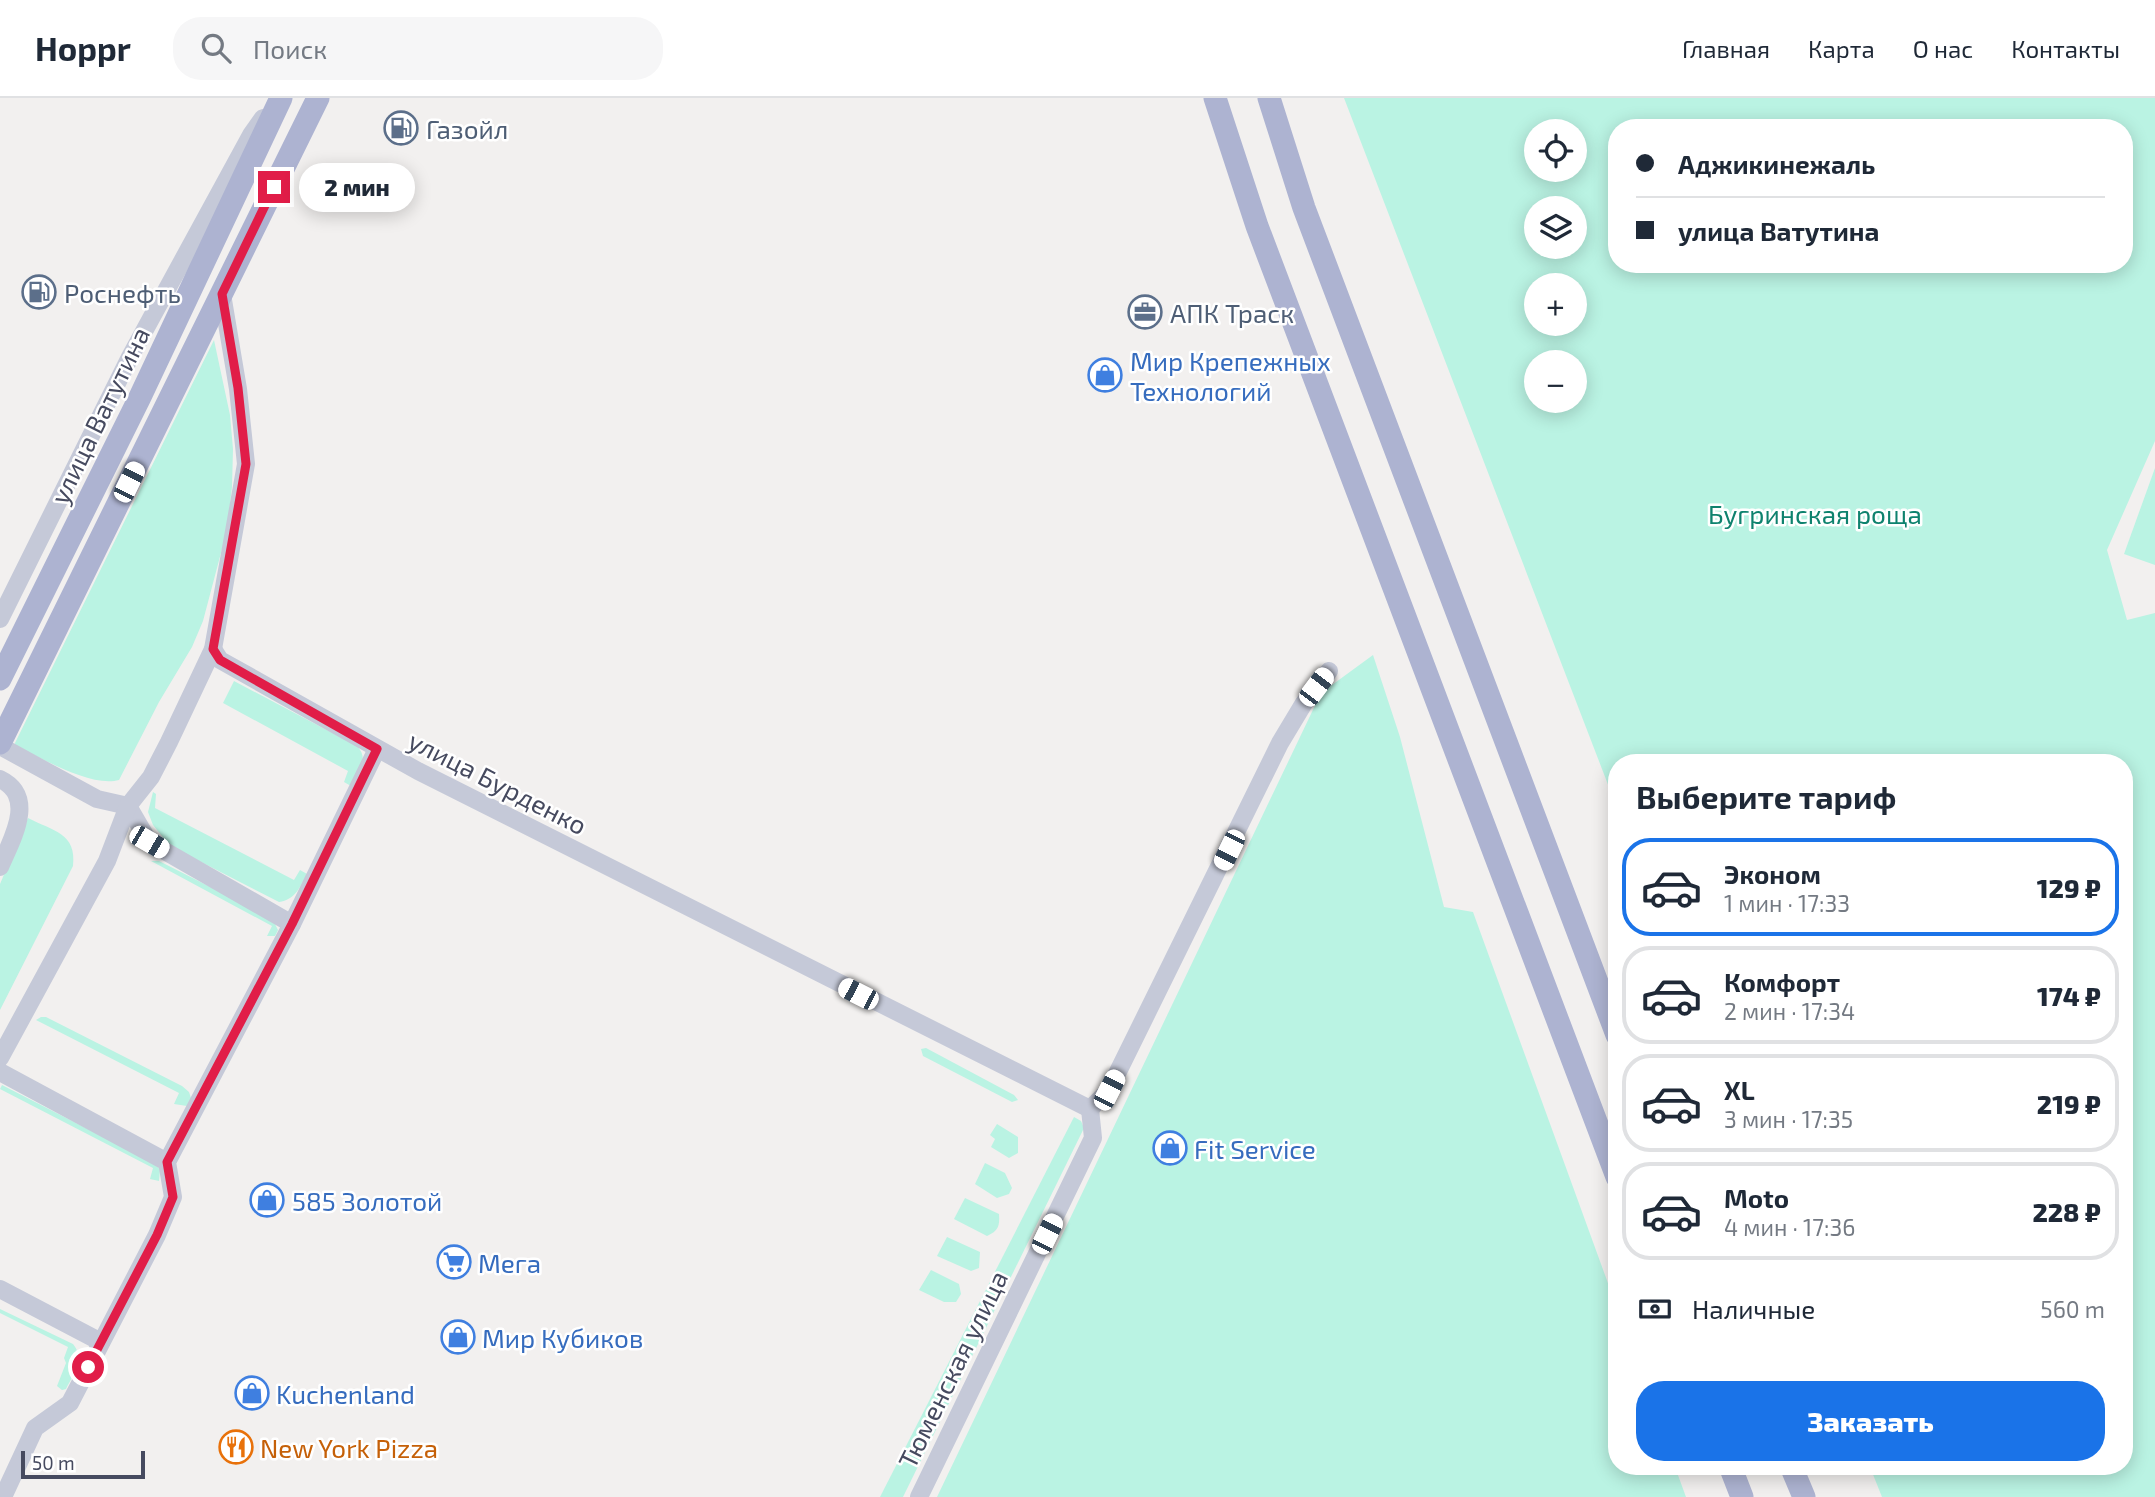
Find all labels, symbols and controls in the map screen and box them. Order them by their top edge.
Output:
search box [173,17,663,80]
text: Hoppr [35,28,131,68]
icon: search [197,29,235,67]
text: Поиск [253,33,327,64]
text: Главная [1682,34,1770,63]
text: Карта [1808,34,1875,63]
text: О нас [1913,34,1973,63]
text: Контакты [2011,34,2120,63]
fuel station icon: Газойл [382,109,420,147]
place label: Газойл [426,113,508,144]
map controls [1524,119,1587,413]
button: locate [1524,119,1587,182]
text: Аджикинежаль [1678,148,1875,179]
callout: 2 мин [298,162,414,212]
route end [258,171,290,203]
text: 2 мин [324,173,390,201]
button: layers [1524,196,1587,259]
text: улица Ватутина [1678,215,1879,246]
fuel station icon: Роснефть [20,273,58,311]
button: + [1524,273,1587,336]
place label: Роснефть [64,277,181,308]
office icon: АПК Траск [1126,293,1164,331]
place label: АПК Траск [1170,297,1294,328]
street label: улица Ватутина [43,321,156,509]
place label: Мир Крепежных Технологий [1130,345,1331,406]
button: − [1524,350,1587,413]
shop icon: Мир Крепежных Технологий [1086,356,1124,394]
car [111,459,148,505]
park label: Бугринская роща [1708,498,1922,530]
car [1295,664,1338,710]
street label: улица Бурденко [403,724,592,841]
text: Выберите тариф [1636,777,1896,815]
car [126,822,173,862]
car [1211,827,1248,873]
icon: car [1640,856,1703,919]
text: Эконом [1724,858,1821,889]
text: 129 ₽ [2037,872,2101,903]
text: 1 мин · 17:33 [1724,889,1850,917]
icon: car [1640,964,1703,1027]
text: Комфорт [1724,966,1840,997]
car [835,975,882,1013]
text: 174 ₽ [2037,980,2101,1011]
text: 2 мин · 17:34 [1724,997,1855,1025]
car [1091,1067,1128,1113]
icon: car [1640,1072,1703,1135]
text: XL [1724,1074,1755,1105]
text: 219 ₽ [2037,1088,2101,1119]
text: 3 мин · 17:35 [1724,1105,1853,1133]
shop icon: Fit Service [1151,1129,1189,1167]
place label: Fit Service [1194,1133,1316,1164]
icon: car [1640,1180,1703,1243]
shop icon: 585 Золотой [248,1181,286,1219]
text: Moto [1724,1182,1789,1213]
place label: 585 Золотой [292,1185,442,1216]
text: 228 ₽ [2032,1196,2101,1227]
car [1029,1211,1066,1257]
text: 4 мин · 17:36 [1724,1213,1855,1241]
supermarket icon: Мега [435,1243,473,1281]
place label: Мега [478,1247,541,1278]
street label: Тюменская улица [891,1265,1014,1473]
icon: cash [1636,1290,1674,1328]
text: Наличные [1692,1293,1815,1324]
text: 560 m [2040,1295,2105,1323]
shop icon: Мир Кубиков [439,1318,477,1356]
place label: Мир Кубиков [482,1322,643,1354]
route start [72,1351,104,1383]
shop icon: Kuchenland [233,1374,271,1412]
place label: Kuchenland [276,1378,415,1409]
button: Заказать [1636,1381,2105,1461]
restaurant icon: New York Pizza [217,1428,255,1466]
place label: New York Pizza [260,1432,438,1463]
scale bar [21,1448,145,1480]
text: 50 m [32,1451,75,1474]

